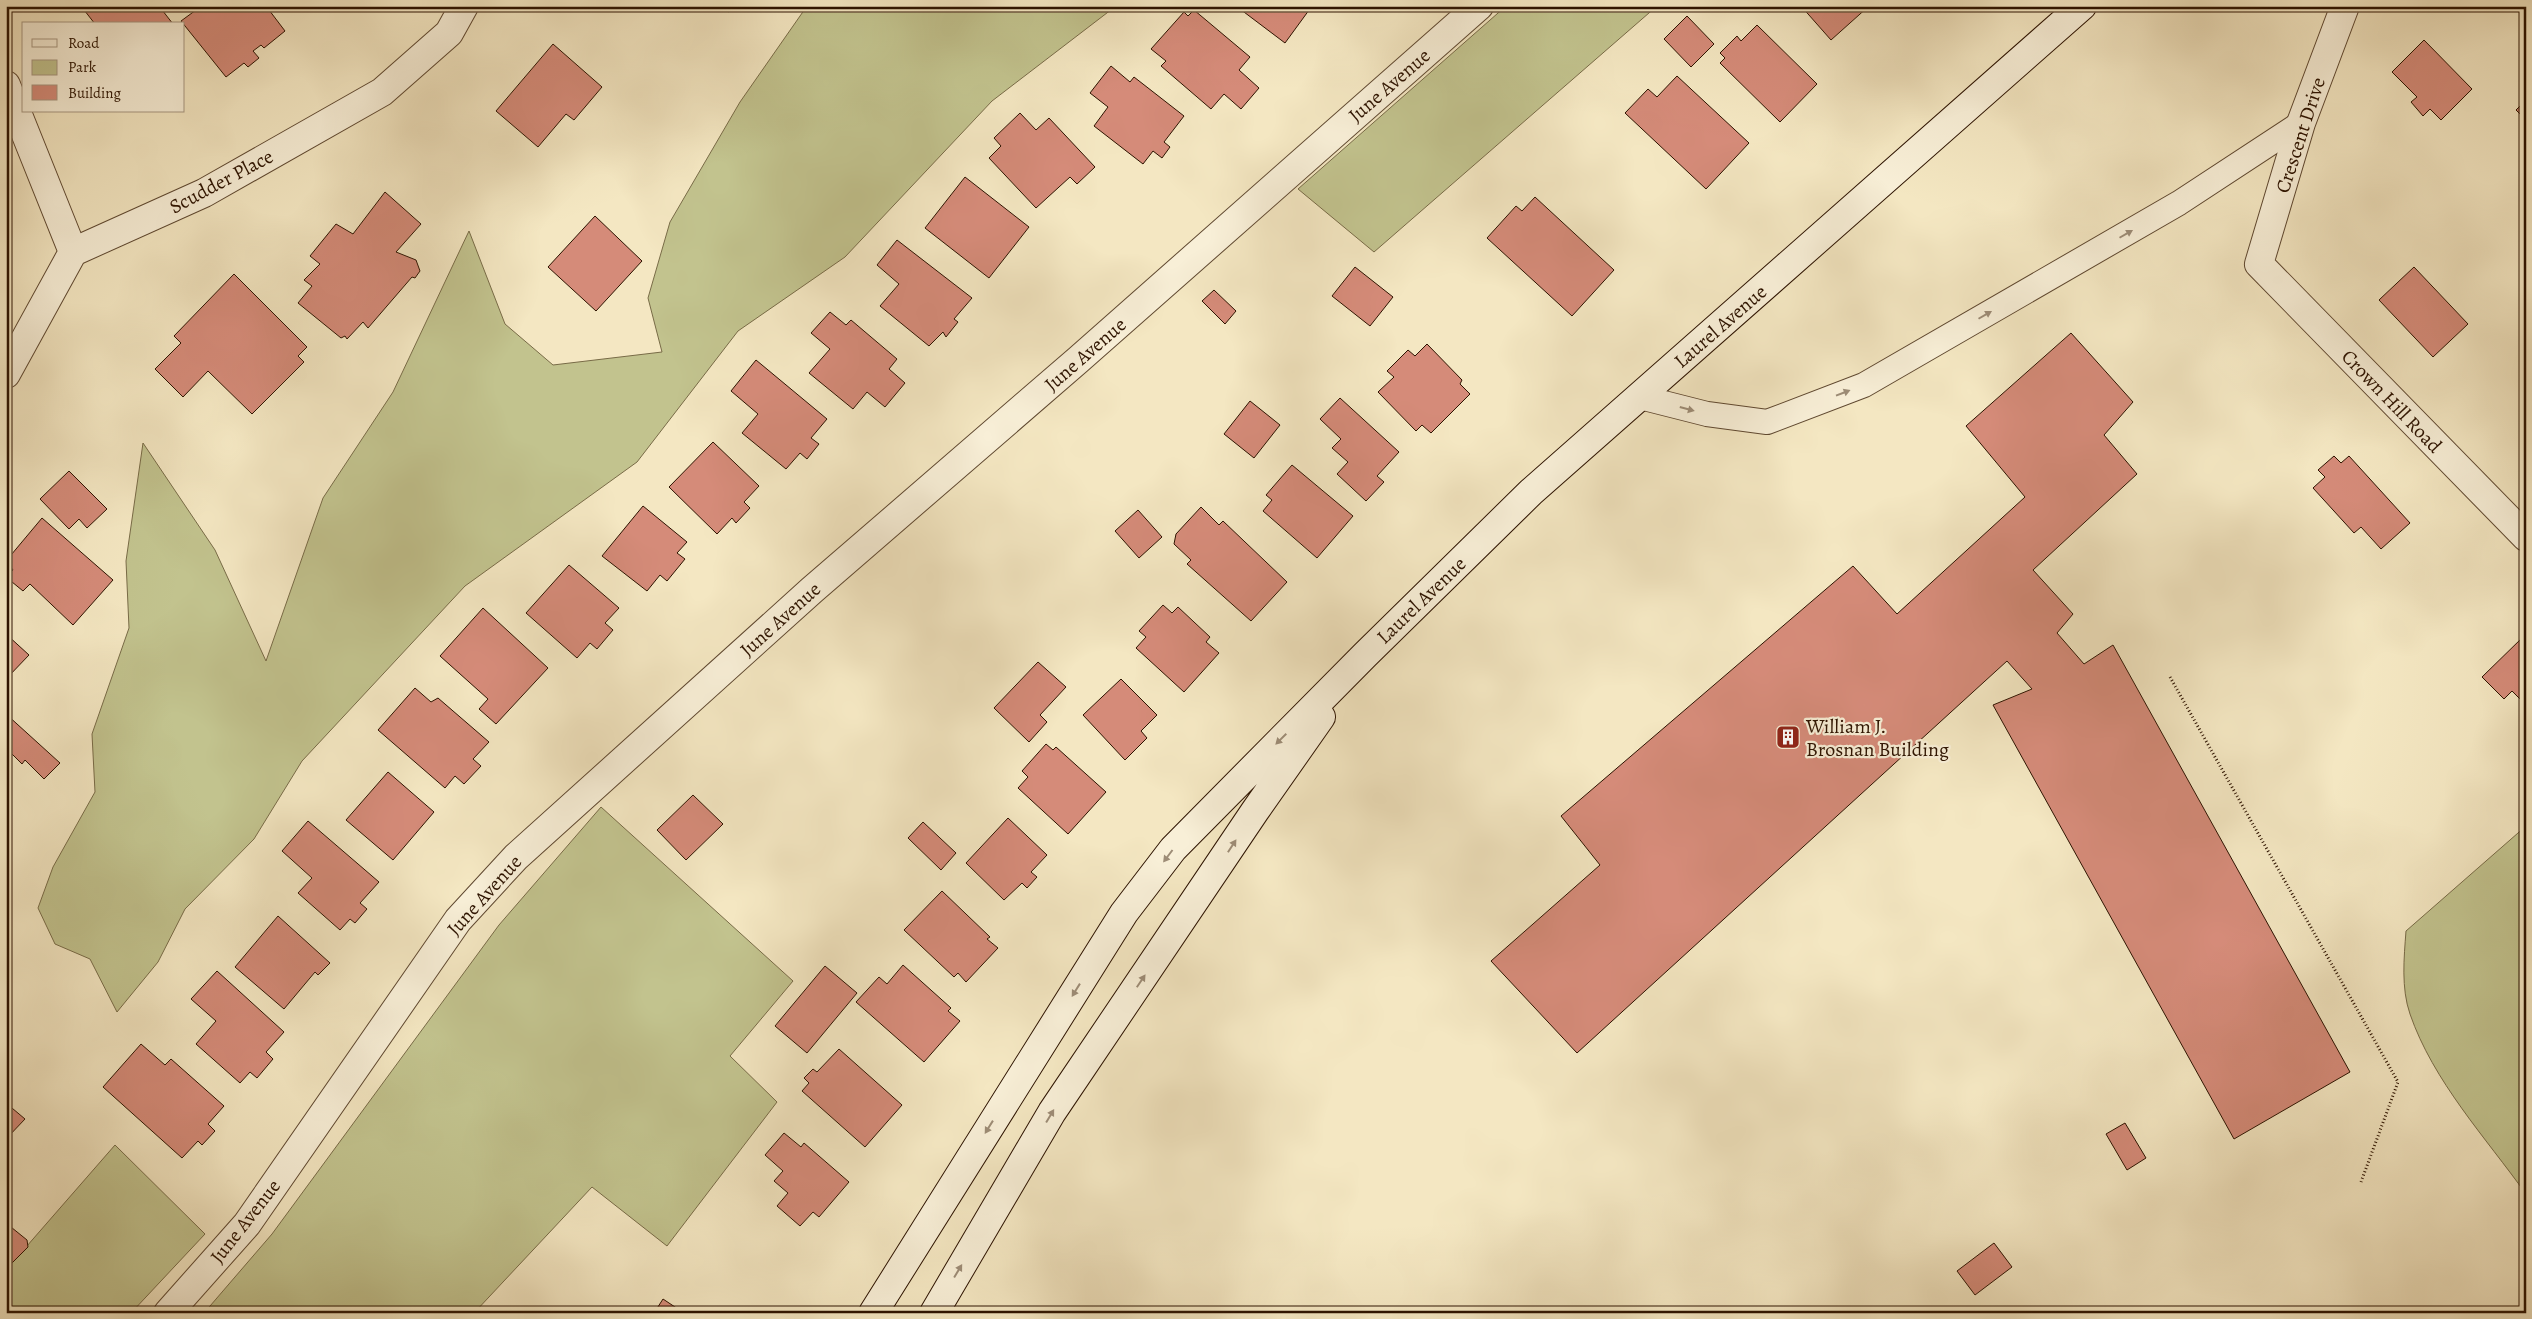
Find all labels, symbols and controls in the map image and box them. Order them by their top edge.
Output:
legend [22,22,185,112]
text: Road [68,33,100,53]
street label: June Avenue [1343,42,1436,128]
text: Park [68,57,97,77]
street label: Crescent Drive [2269,74,2332,196]
text: Building [68,83,121,103]
street label: Scudder Place [165,143,278,220]
one-way arrow [2120,229,2133,238]
street label: Laurel Avenue [1668,278,1773,374]
street label: June Avenue [1039,311,1132,397]
one-way arrow [1978,311,1993,319]
street label: Crown Hill Road [2335,344,2448,459]
one-way arrow [1836,389,1851,397]
one-way arrow [1680,405,1695,413]
street label: Laurel Avenue [1371,551,1472,650]
street label: June Avenue [734,576,827,663]
place label: William J. Brosnan Building [1805,713,1949,763]
building icon: William J. Brosnan Building [1775,724,1801,750]
one-way arrow [1275,733,1287,745]
one-way arrow [1227,840,1236,853]
street label: June Avenue [441,849,528,942]
one-way arrow [1163,849,1173,863]
one-way arrow [1136,974,1146,988]
one-way arrow [1071,983,1081,996]
one-way arrow [1045,1109,1054,1122]
one-way arrow [985,1120,994,1133]
street label: June Avenue [204,1173,287,1269]
one-way arrow [954,1264,963,1277]

